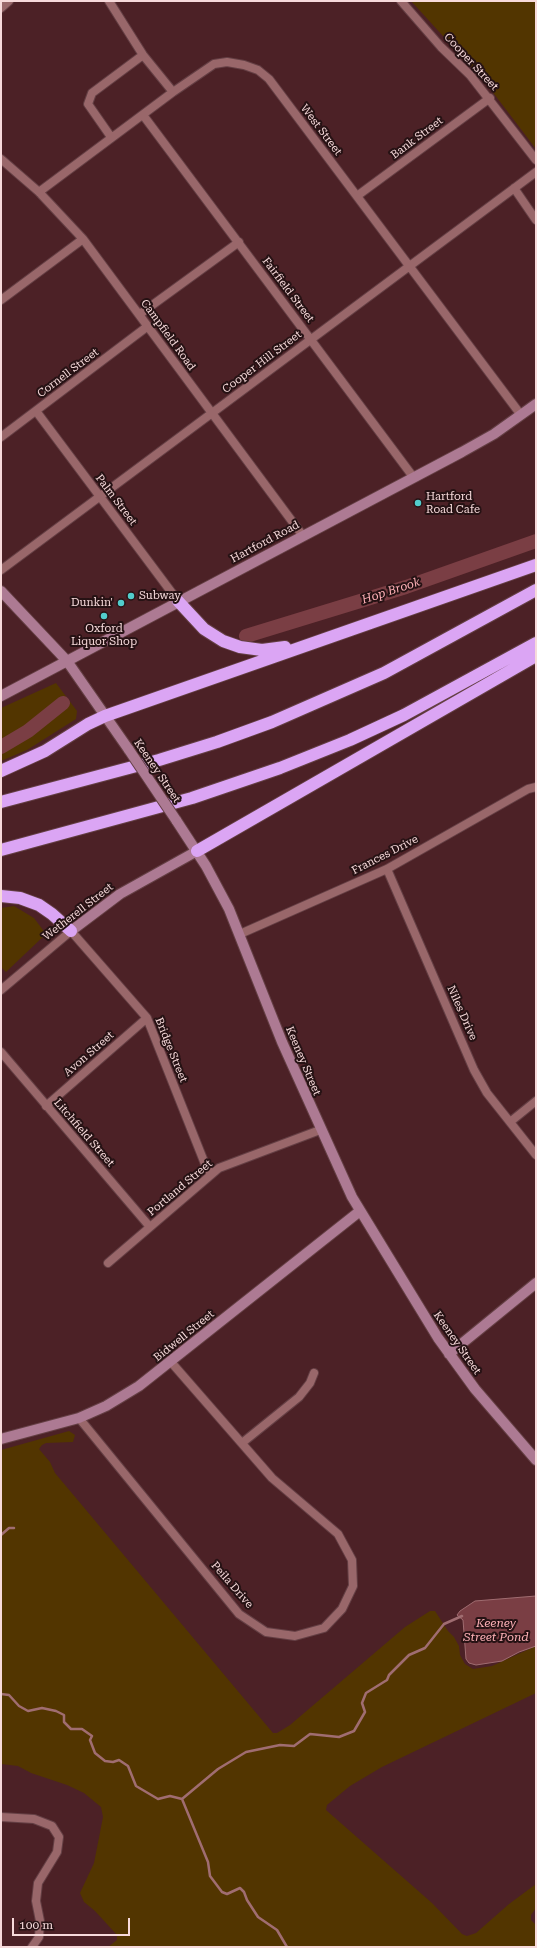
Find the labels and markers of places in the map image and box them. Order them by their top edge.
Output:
place label: Hartford Road Cafe [426,490,480,516]
marker: Hartford Road Cafe [413,498,423,508]
place label: Subway [139,589,181,603]
marker: Subway [126,591,136,601]
place label: Dunkin' [71,596,113,610]
marker: Dunkin' [116,598,126,608]
marker: Oxford Liquor Shop [99,611,109,621]
place label: Oxford Liquor Shop [71,622,137,648]

